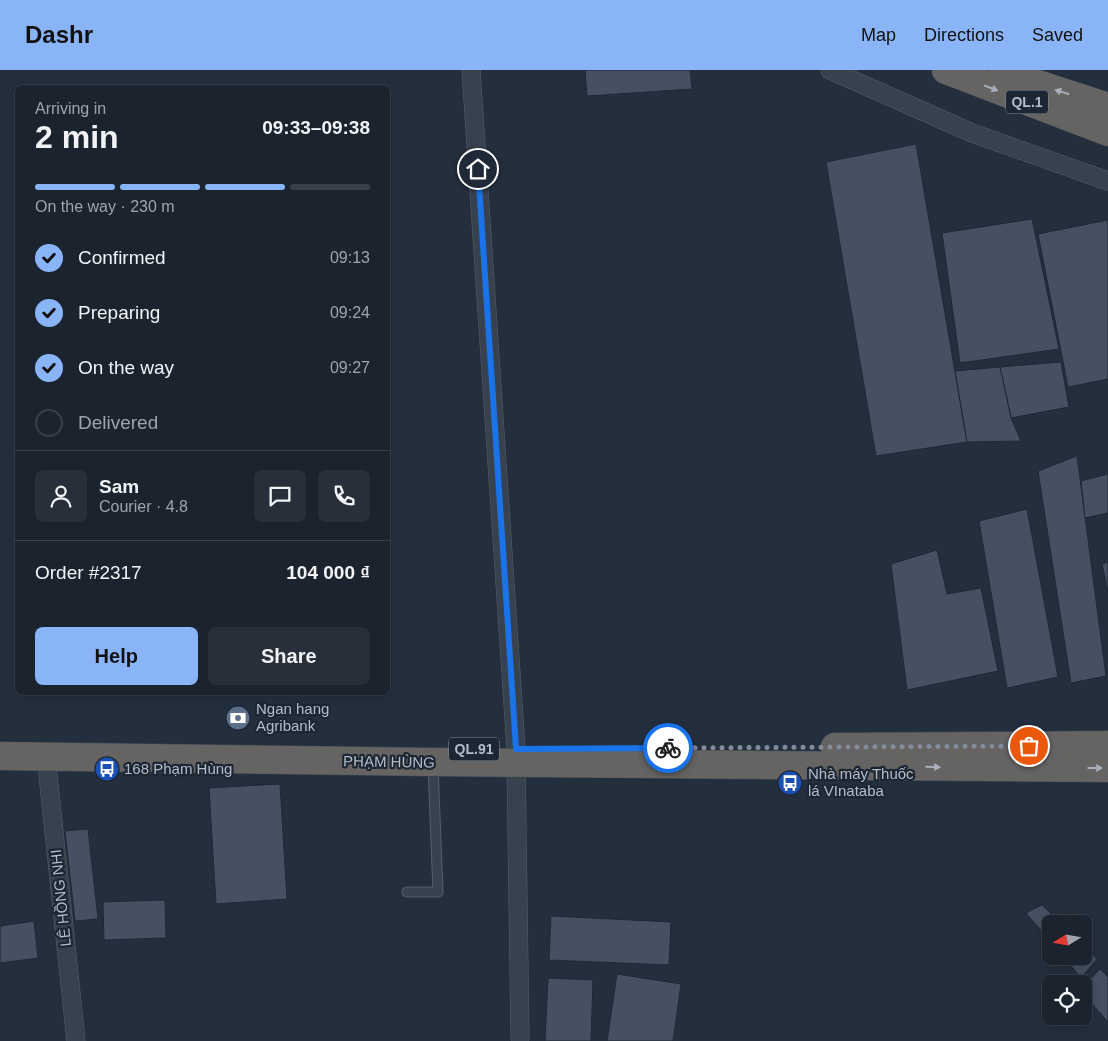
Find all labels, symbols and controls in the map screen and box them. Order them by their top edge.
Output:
text: Dashr [25,21,93,48]
text: Map [861,25,896,45]
text: Directions [924,25,1004,45]
text: Saved [1032,25,1083,45]
one-way arrow [984,85,999,92]
one-way arrow [1054,88,1069,95]
road number: QL.1 [1006,91,1048,114]
text: Arriving in [35,100,106,117]
text: 09:33–09:38 [262,117,370,138]
text: 2 min [35,119,119,155]
pin [457,148,499,190]
icon: home [464,155,492,183]
text: On the way · 230 m [35,198,175,215]
icon: check [35,244,63,272]
text: Confirmed [78,247,166,268]
text: 09:13 [330,249,370,266]
icon: check [35,299,63,327]
text: Preparing [78,302,160,323]
text: 09:24 [330,304,370,321]
icon: check [35,354,63,382]
text: On the way [78,357,174,378]
text: 09:27 [330,359,370,376]
text: Delivered [78,412,158,433]
button: person [35,470,87,522]
button: chat [254,470,306,522]
button: phone [318,470,370,522]
text: Sam [99,476,139,497]
text: Courier · 4.8 [99,498,188,515]
text: Order #2317 [35,562,142,583]
text: 104 000 ₫ [286,562,370,583]
button: Help [35,627,198,685]
button: Share [208,627,370,685]
place label: Ngan hang Agribank [256,700,329,734]
bank icon: Ngan hang Agribank [225,705,251,731]
courier [643,723,693,773]
pin [1008,725,1050,767]
icon: bag [1015,732,1043,760]
icon: bike [654,734,682,762]
road number: QL.91 [449,738,499,761]
street label: PHẠM HÙNG [343,752,435,771]
bus stop icon: 168 Phạm Hùng [94,756,120,782]
place label: 168 Phạm Hùng [124,760,232,777]
one-way arrow [925,763,941,771]
one-way arrow [1087,764,1103,772]
place label: Nhà máy Thuốc lá VInataba [808,765,914,799]
bus stop icon: Nhà máy Thuốc lá VInataba [777,770,803,796]
street label: LÊ HỒNG NHI [47,849,74,947]
north arrow [1042,915,1092,965]
map controls [1042,915,1092,1025]
button: locate [1042,975,1092,1025]

